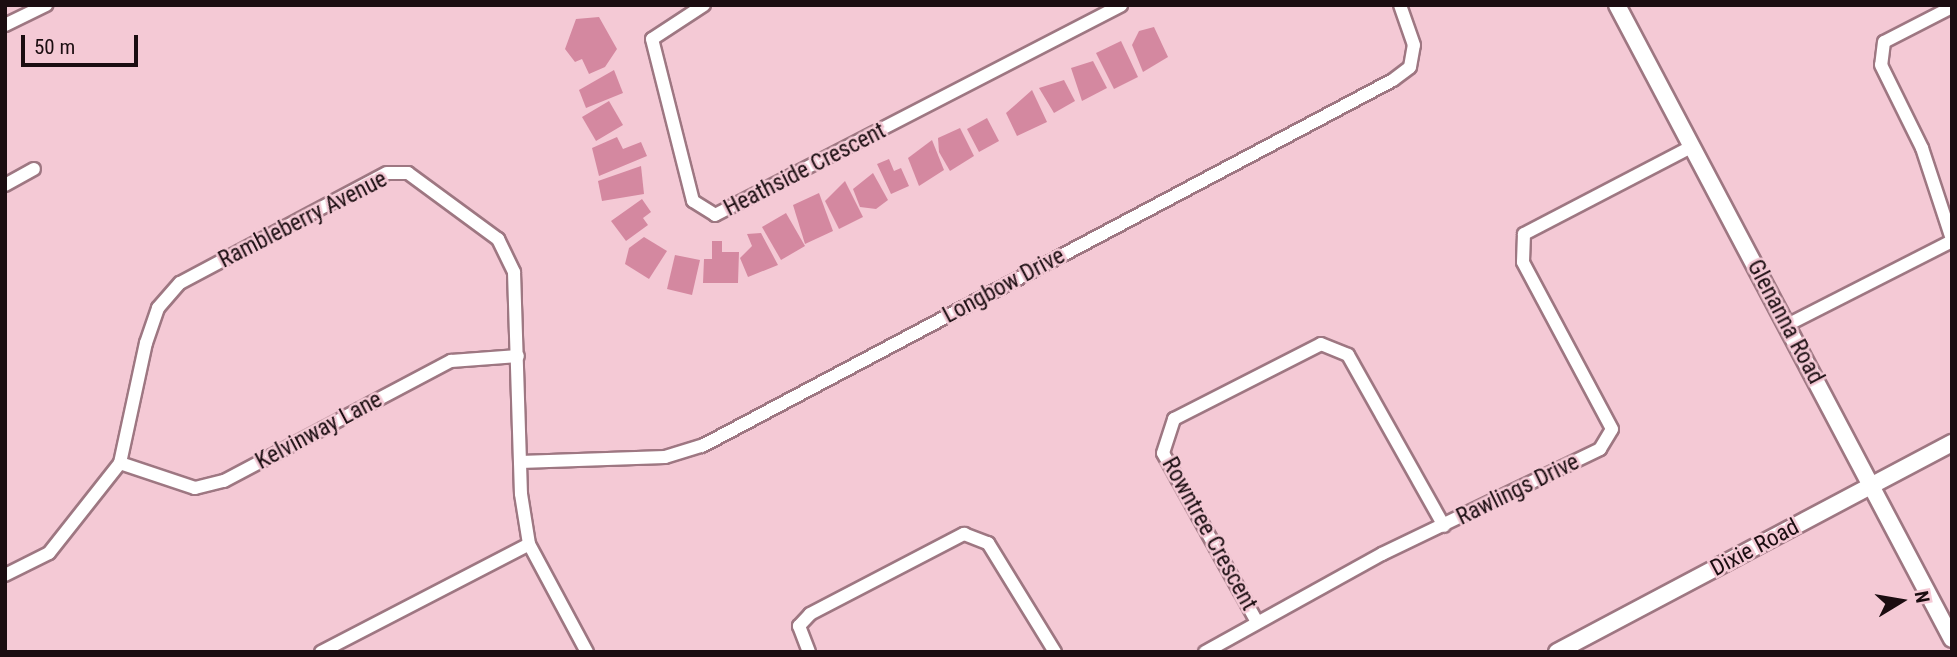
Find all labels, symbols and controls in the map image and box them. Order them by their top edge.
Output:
scale bar [24,21,142,65]
text: 50 m [34,35,75,59]
street label: Heathside Crescent [720,117,890,223]
street label: Rambleberry Avenue [214,166,392,274]
street label: Longbow Drive [938,242,1070,330]
street label: Glenanna Road [1741,255,1829,389]
street label: Kelvinway Lane [251,386,387,476]
street label: Rawlings Drive [1452,448,1584,532]
street label: Rowntree Crescent [1156,453,1262,615]
street label: Dixie Road [1706,513,1804,583]
north arrow [1866,566,1936,636]
text: N [1910,589,1935,605]

